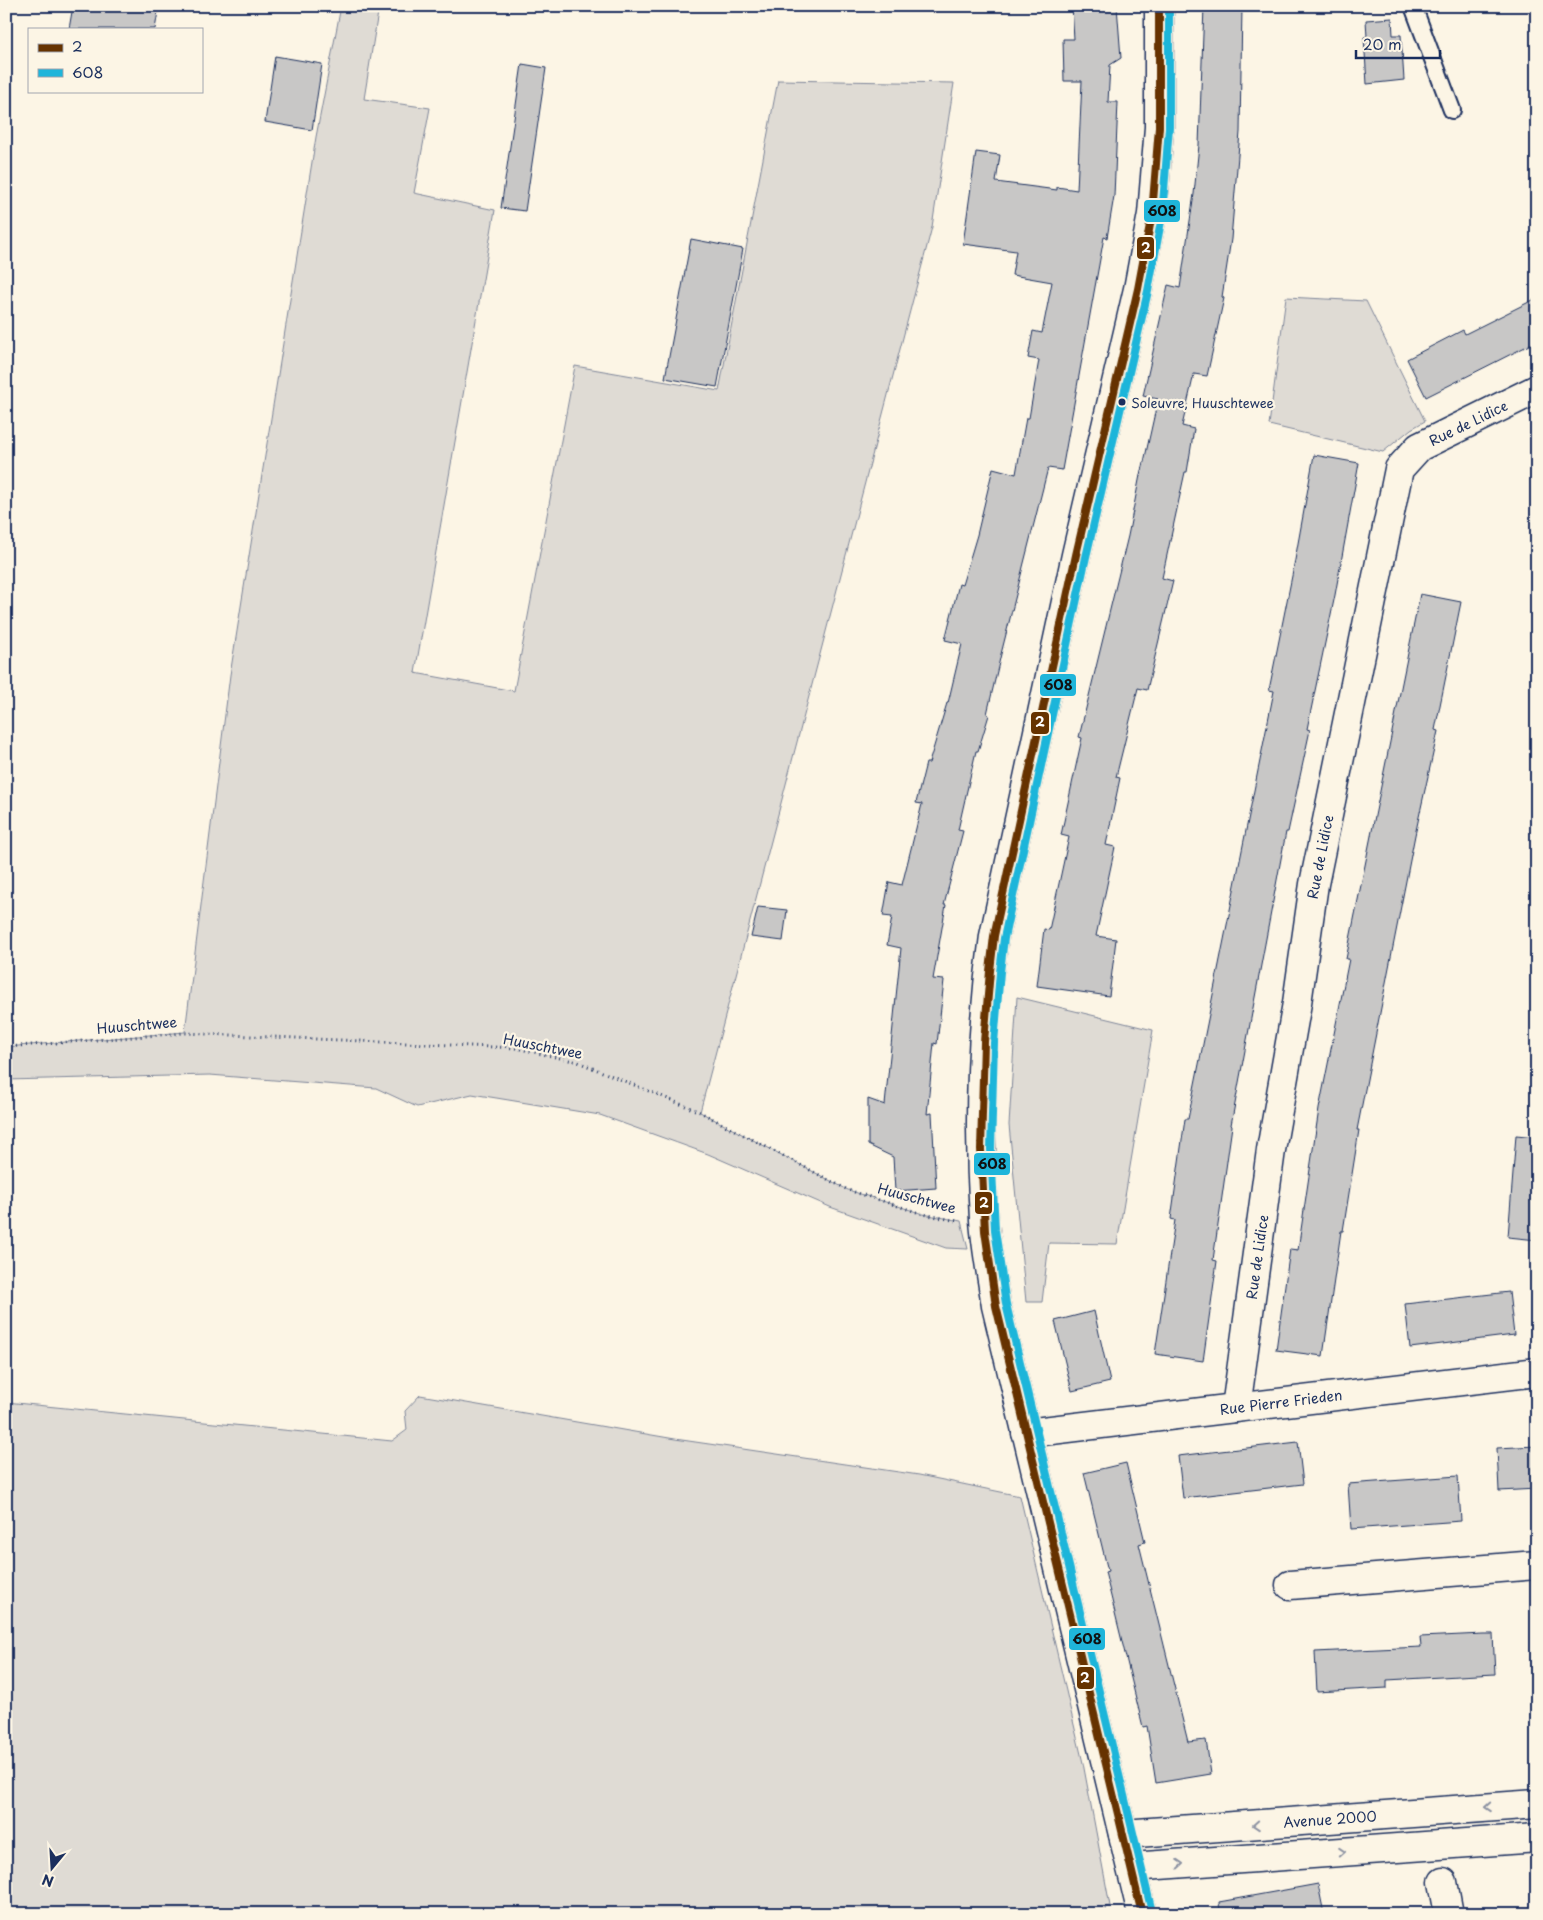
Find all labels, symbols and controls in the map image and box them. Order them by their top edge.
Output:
legend [28,28,202,92]
scale bar [1356,28,1439,60]
text: 20 m [1363,32,1402,55]
text: 2 [72,34,83,57]
text: 608 [72,60,103,83]
line badge: 608 [1143,199,1181,223]
text: 608 [1147,200,1177,221]
line badge: 2 [1136,236,1155,260]
text: 2 [1141,237,1151,258]
place label: Soleuvre, Huuschtewee [1131,393,1274,412]
street label: Rue de Lidice [1425,395,1511,451]
marker: Soleuvre, Huuschtewee [1117,397,1127,407]
line badge: 608 [1039,673,1077,697]
text: 608 [1043,674,1073,695]
line badge: 2 [1030,711,1050,735]
text: 2 [1035,711,1045,732]
street label: Rue de Lidice [1302,813,1338,901]
street label: Huuschtwee [96,1011,178,1039]
street label: Huuschtwee [501,1028,585,1064]
line badge: 608 [973,1152,1011,1176]
text: 608 [977,1153,1007,1174]
street label: Huuschtwee [875,1177,959,1219]
line badge: 2 [974,1191,993,1215]
text: 2 [979,1192,989,1213]
street label: Rue de Lidice [1241,1213,1273,1301]
street label: Rue Pierre Frieden [1219,1384,1343,1420]
line badge: 608 [1068,1627,1106,1651]
text: 608 [1072,1628,1102,1649]
line badge: 2 [1076,1666,1095,1690]
text: 2 [1080,1667,1090,1688]
one-way arrow [1484,1802,1492,1813]
street label: Avenue 2000 [1283,1805,1377,1833]
one-way arrow [1252,1819,1260,1830]
north arrow [28,1842,78,1892]
one-way arrow [1338,1846,1346,1857]
one-way arrow [1176,1858,1184,1869]
text: N [39,1869,56,1893]

